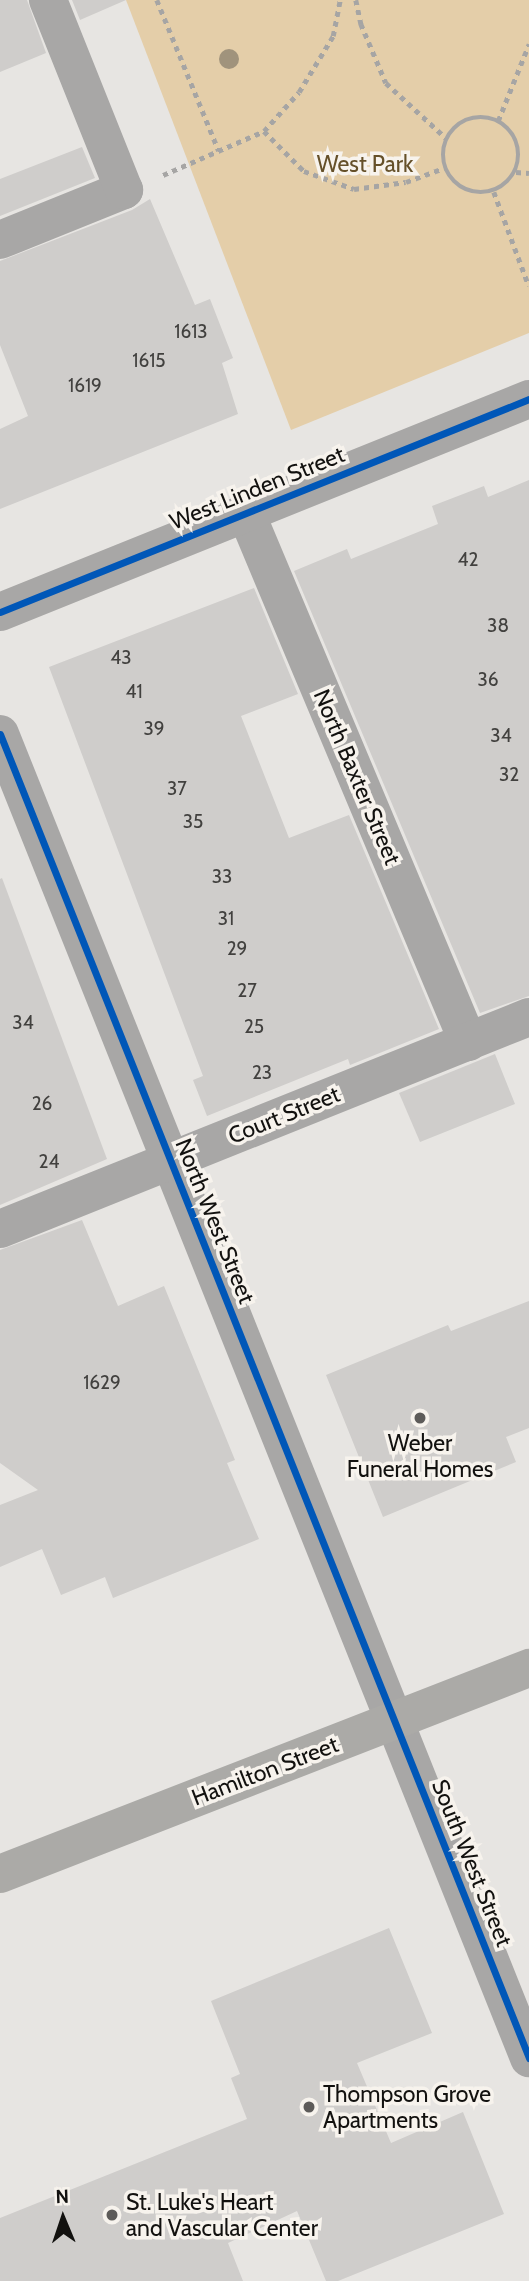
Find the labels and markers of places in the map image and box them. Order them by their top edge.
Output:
marker: Weber Funeral Homes [412,1410,428,1426]
place label: Weber Funeral Homes [347,1429,493,1483]
place label: Thompson Grove Apartments [323,2080,491,2134]
marker: Thompson Grove Apartments [301,2099,317,2115]
place label: St. Luke's Heart and Vascular Center [126,2188,318,2242]
marker: St. Luke's Heart and Vascular Center [104,2207,120,2223]

